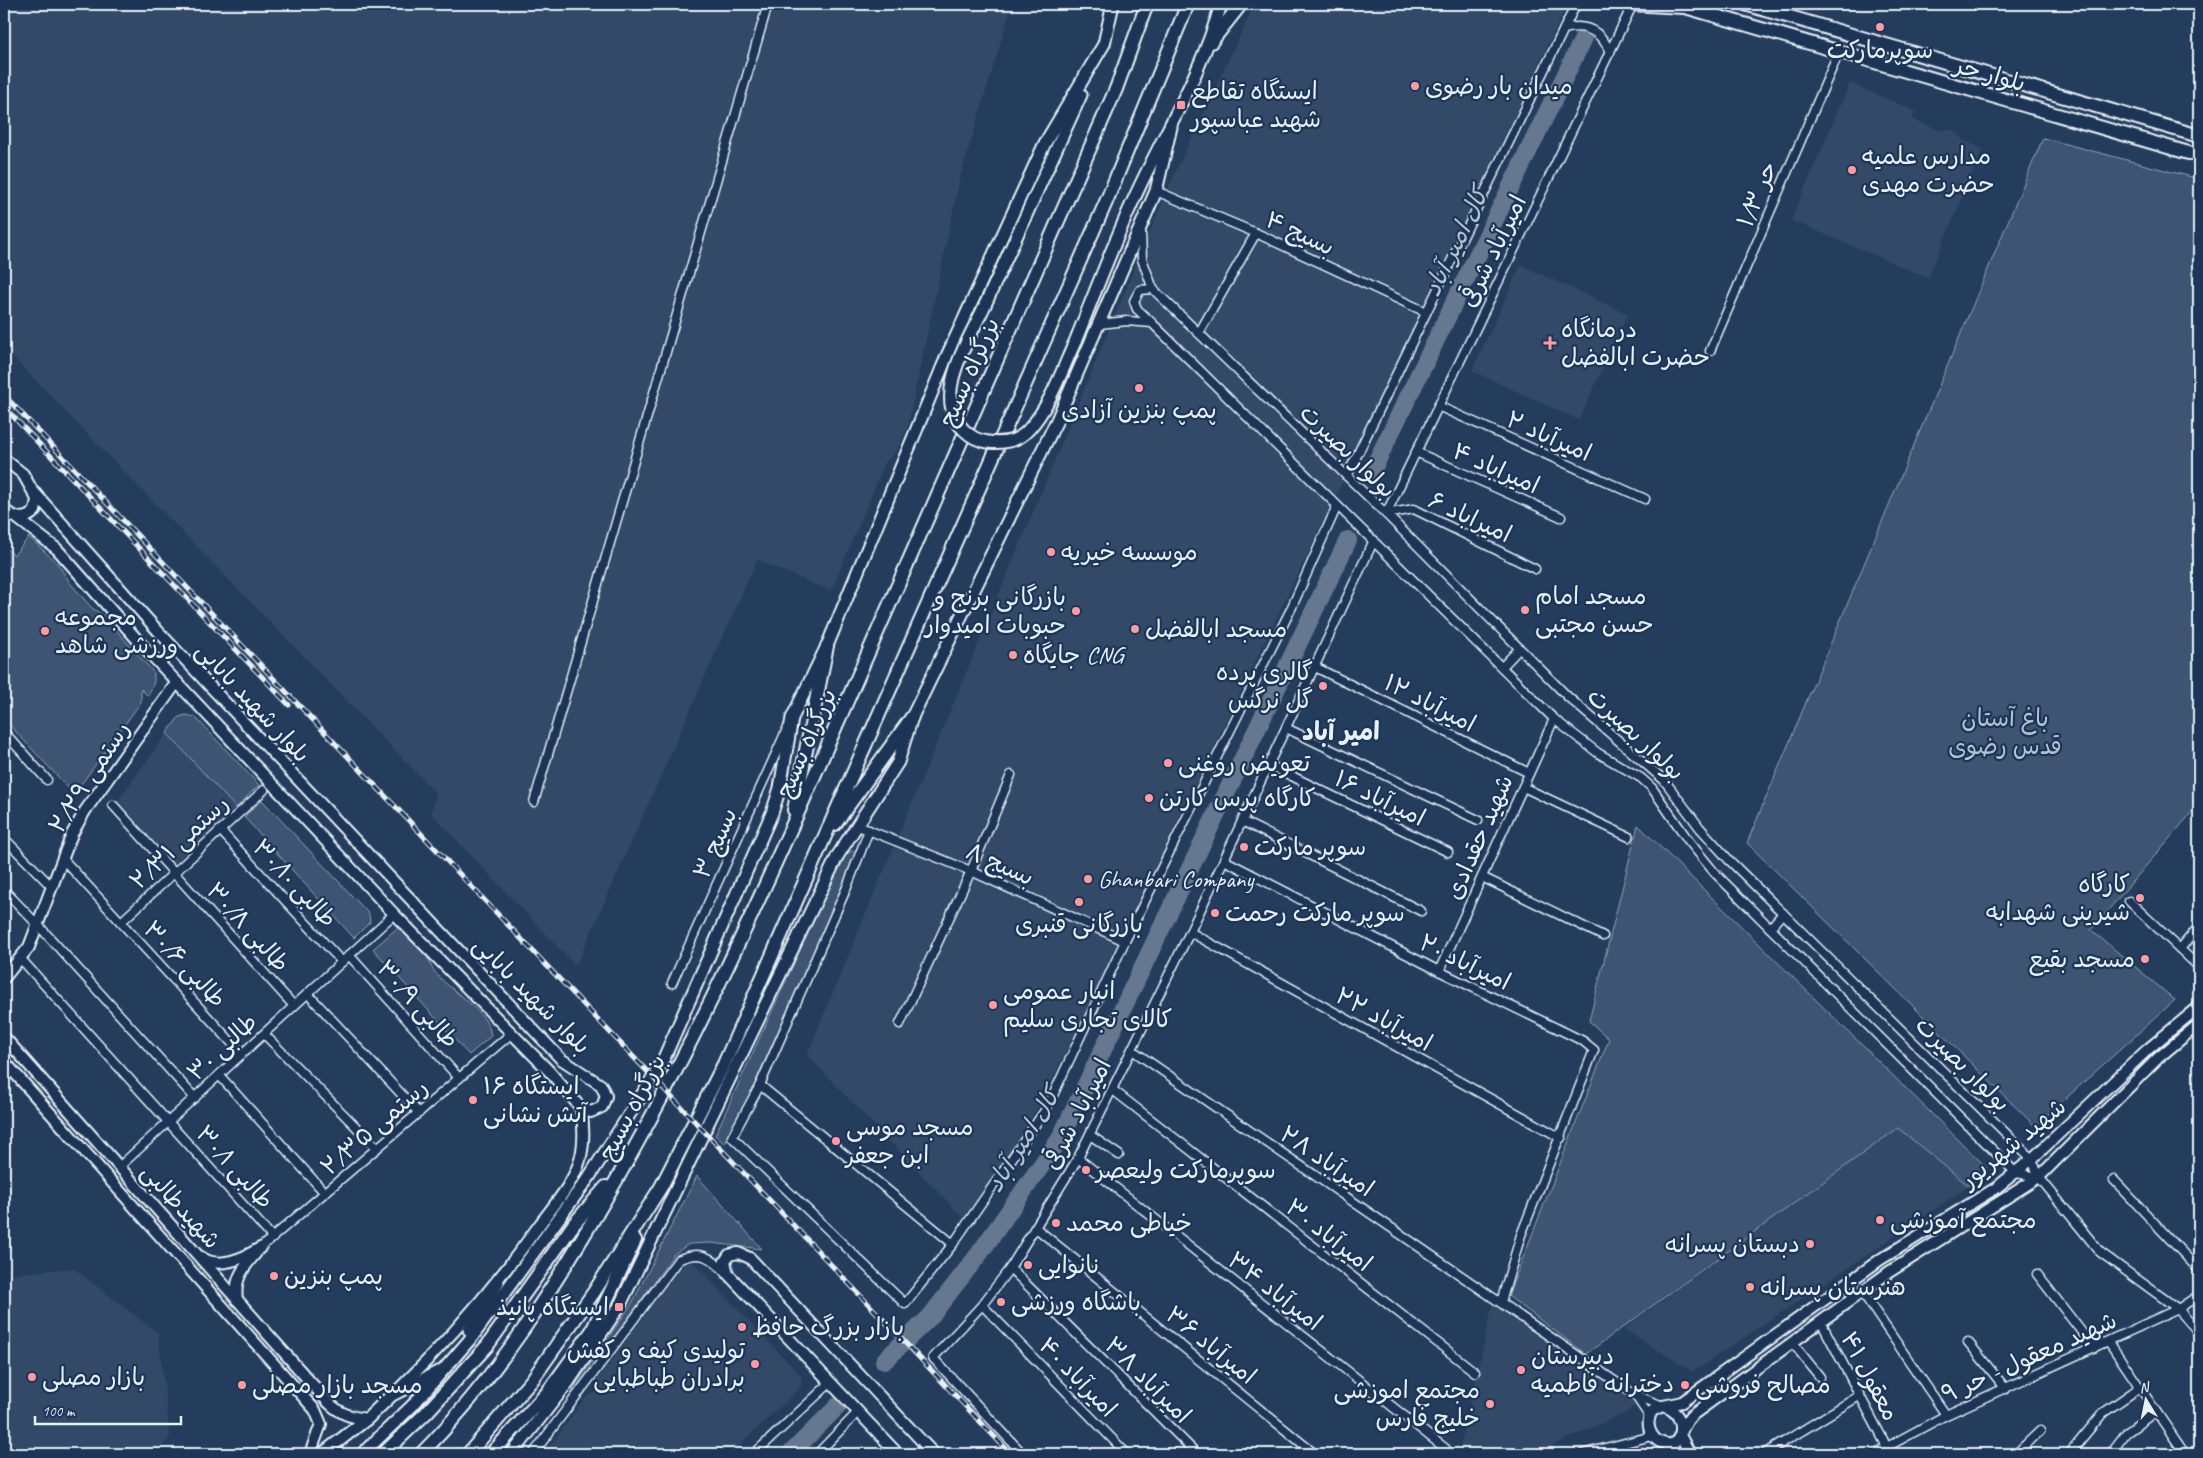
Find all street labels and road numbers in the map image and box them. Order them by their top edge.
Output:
street label: بلوار حر [1949,49,2029,98]
street label: حر ۱/۳ [1730,157,1784,231]
street label: امیرآباد شرقی [1453,190,1533,312]
street label: بسیج ۴ [1260,204,1339,263]
street label: بزرگراه بسیج [932,313,1007,432]
street label: بولوار بصیرت [1293,398,1403,505]
street label: امیرآباد ۲ [1502,404,1596,468]
street label: امیراباد ۴ [1448,436,1544,500]
street label: امیراباد ۶ [1423,485,1517,549]
street label: بلوار شهید بابایی [189,635,317,769]
street label: امیرآباد ۱۲ [1379,667,1481,739]
street label: بولوار بصیرت [1580,681,1691,788]
street label: بزرگراه بسیج [769,684,844,803]
street label: رستمی ۲/۲۹ [42,715,136,839]
street label: امیرآباد ۱۶ [1330,763,1430,833]
street label: شهید حقدادی [1438,770,1520,904]
street label: رستمی ۲/۳۱ [123,788,235,896]
street label: بسیج ۳ [686,803,745,883]
street label: طالبی ۳۰/۱۰ [246,832,344,934]
street label: بسیج ۸ [961,836,1039,893]
street label: طالبی ۳۰/۸ [200,876,296,978]
street label: طالبی ۳۰/۶ [137,914,233,1014]
street label: امیرآباد ۲۰ [1414,927,1516,997]
street label: بلوار شهید بابایی [467,930,597,1060]
street label: طالبی ۳۰/۹ [370,954,466,1054]
street label: امیرآباد ۲۲ [1330,980,1438,1058]
street label: طالبی ۳۰ [180,1007,264,1087]
street label: بولوار بصیرت [1908,1010,2017,1119]
street label: بزرگراه بسیج [592,1049,673,1166]
street label: امیرآباد شرقی [1036,1053,1118,1175]
street label: رستمی ۲/۳۵ [314,1072,434,1182]
street label: شهید شهریور [1952,1091,2072,1196]
street label: طالبی ۳۰/۱ [190,1119,280,1215]
street label: امیرآباد ۲۸ [1274,1119,1380,1203]
street label: شهیدطالبی [135,1157,227,1255]
street label: امیرآباد ۳۰ [1280,1192,1378,1278]
street label: امیرآباد ۳۴ [1222,1245,1328,1337]
street label: امیرآباد ۳۶ [1159,1299,1263,1391]
street label: شهید معقول - حر ۹ [1937,1305,2121,1409]
street label: معقول ۴۱ [1834,1326,1906,1426]
street label: امیرآباد ۳۸ [1098,1330,1198,1430]
street label: امیرآباد ۴۰ [1033,1331,1123,1423]

